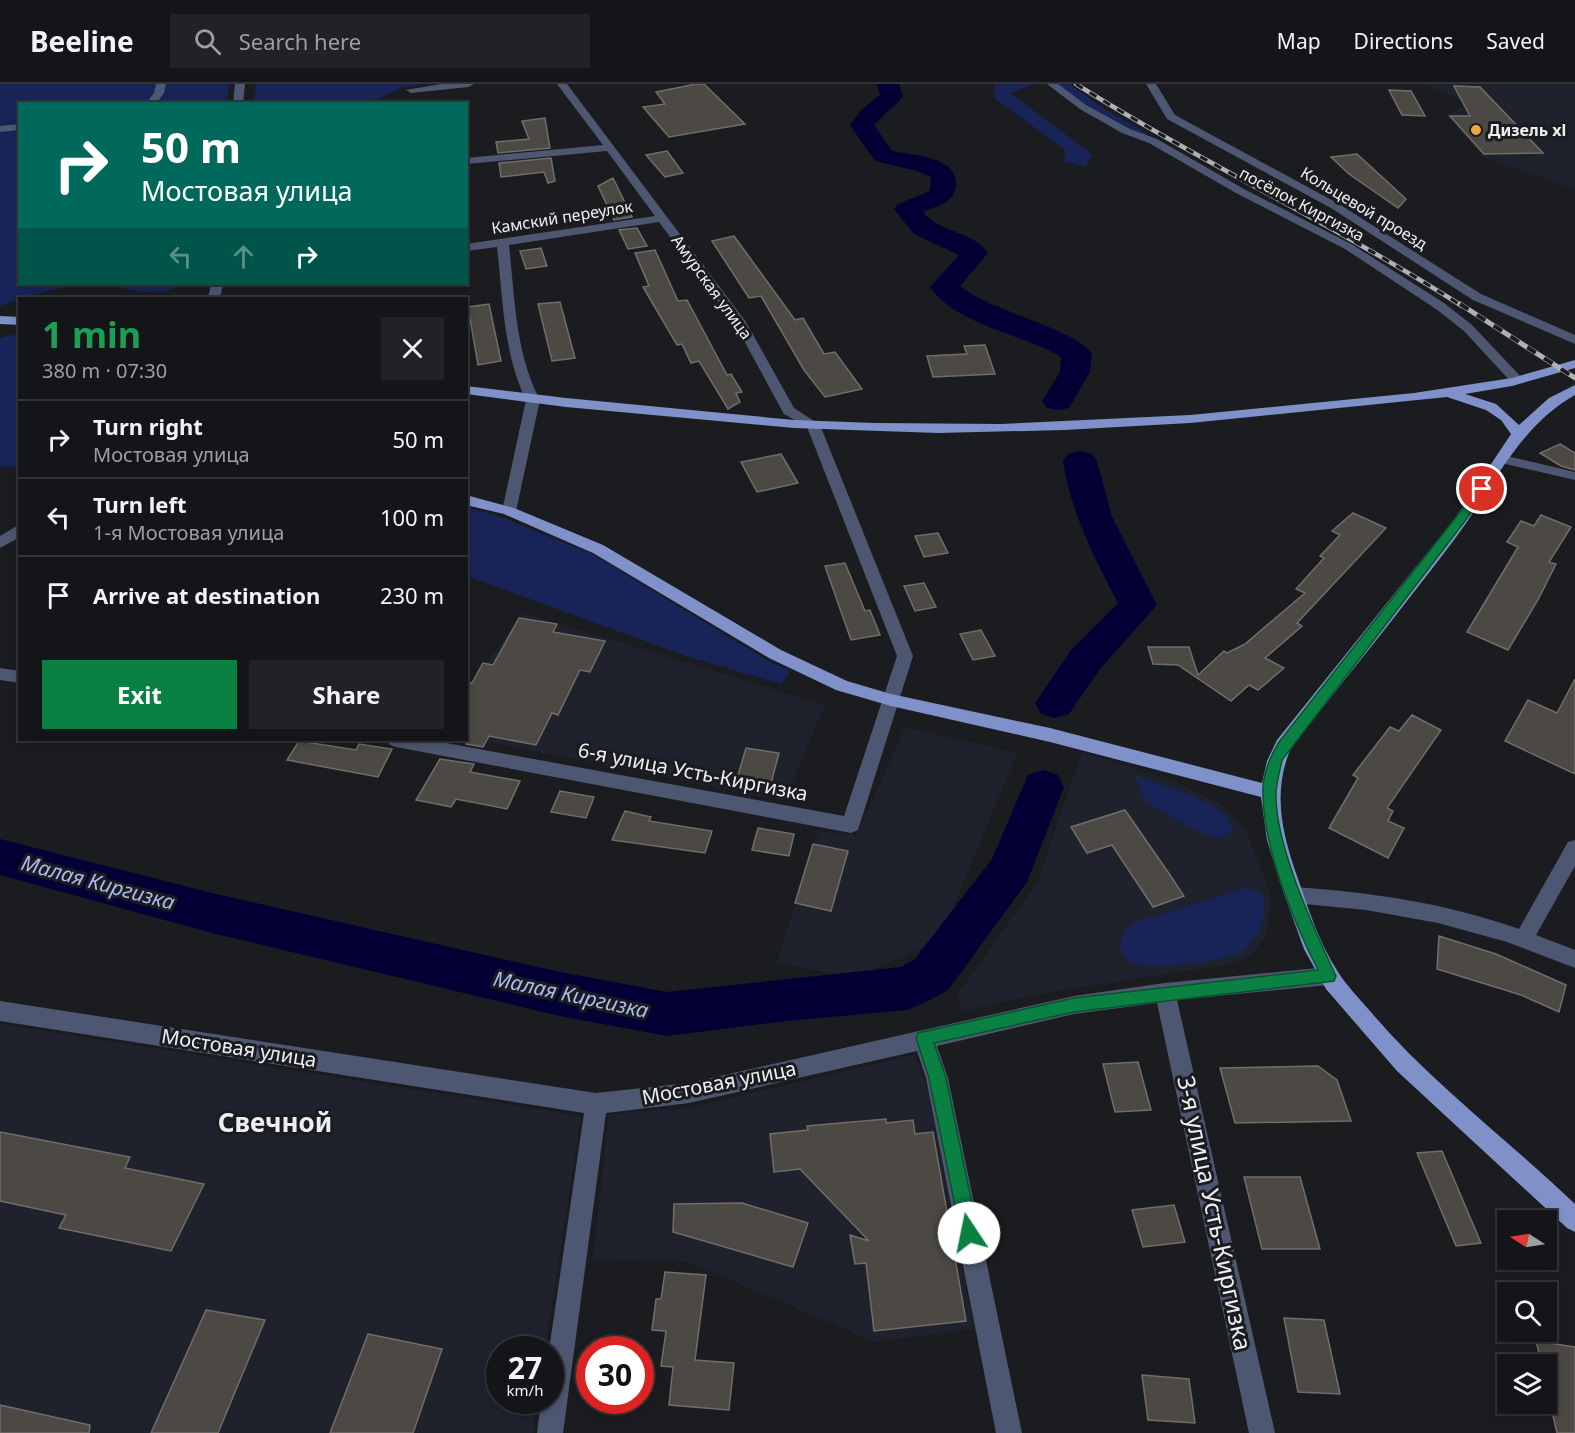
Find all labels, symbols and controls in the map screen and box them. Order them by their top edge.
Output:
search box [170,14,590,68]
text: Beeline [30,22,134,60]
icon: search [191,25,224,58]
text: Search here [239,26,361,56]
text: Map [1277,27,1321,55]
text: Directions [1354,27,1453,55]
text: Saved [1486,27,1545,55]
text: 50 m [141,118,241,175]
place label: Дизель xl [1488,119,1566,141]
marker: Дизель xl [1469,123,1483,137]
icon: right [42,126,120,204]
street label: посёлок Киргизка [1236,162,1368,246]
street label: Кольцевой проезд [1297,162,1432,255]
text: Мостовая улица [141,172,353,209]
street label: Камский переулок [490,195,635,239]
street label: Амурская улица [667,230,757,344]
icon: left [164,240,197,273]
icon: ahead [227,240,260,273]
icon: right [290,240,323,273]
text: 1 min [42,310,141,359]
button: close [381,317,444,380]
text: 380 m · 07:30 [42,357,167,384]
text: Turn right [93,411,203,441]
icon: right [42,423,75,456]
text: 50 m [393,424,444,454]
text: Мостовая улица [93,441,250,468]
pin [1456,463,1507,514]
icon: arrive [1465,472,1498,505]
text: Turn left [93,489,187,519]
icon: left [42,501,75,534]
text: 100 m [380,502,444,532]
text: 1-я Мостовая улица [93,519,284,546]
icon: arrive [42,579,75,612]
text: Arrive at destination [93,580,320,610]
text: 230 m [380,580,444,610]
button: Exit [42,660,237,729]
button: Share [249,660,444,729]
street label: 6-я улица Усть-Киргизка [576,736,810,807]
water label: Малая Киргизка [18,848,178,916]
water label: Малая Киргизка [491,964,651,1024]
street label: Мостовая улица [160,1022,319,1073]
street label: Мостовая улица [639,1054,798,1111]
street label: 3-я улица Усть-Киргизка [1170,1072,1261,1353]
district label: Свечной [218,1104,332,1140]
position arrow [937,1201,1001,1265]
north arrow [1497,1210,1557,1270]
map controls [1497,1210,1557,1414]
button: search [1497,1282,1557,1342]
speed limit sign: 30 [576,1336,654,1414]
text: 27 [508,1347,542,1388]
button: layers [1497,1354,1557,1414]
text: km/h [507,1380,543,1400]

